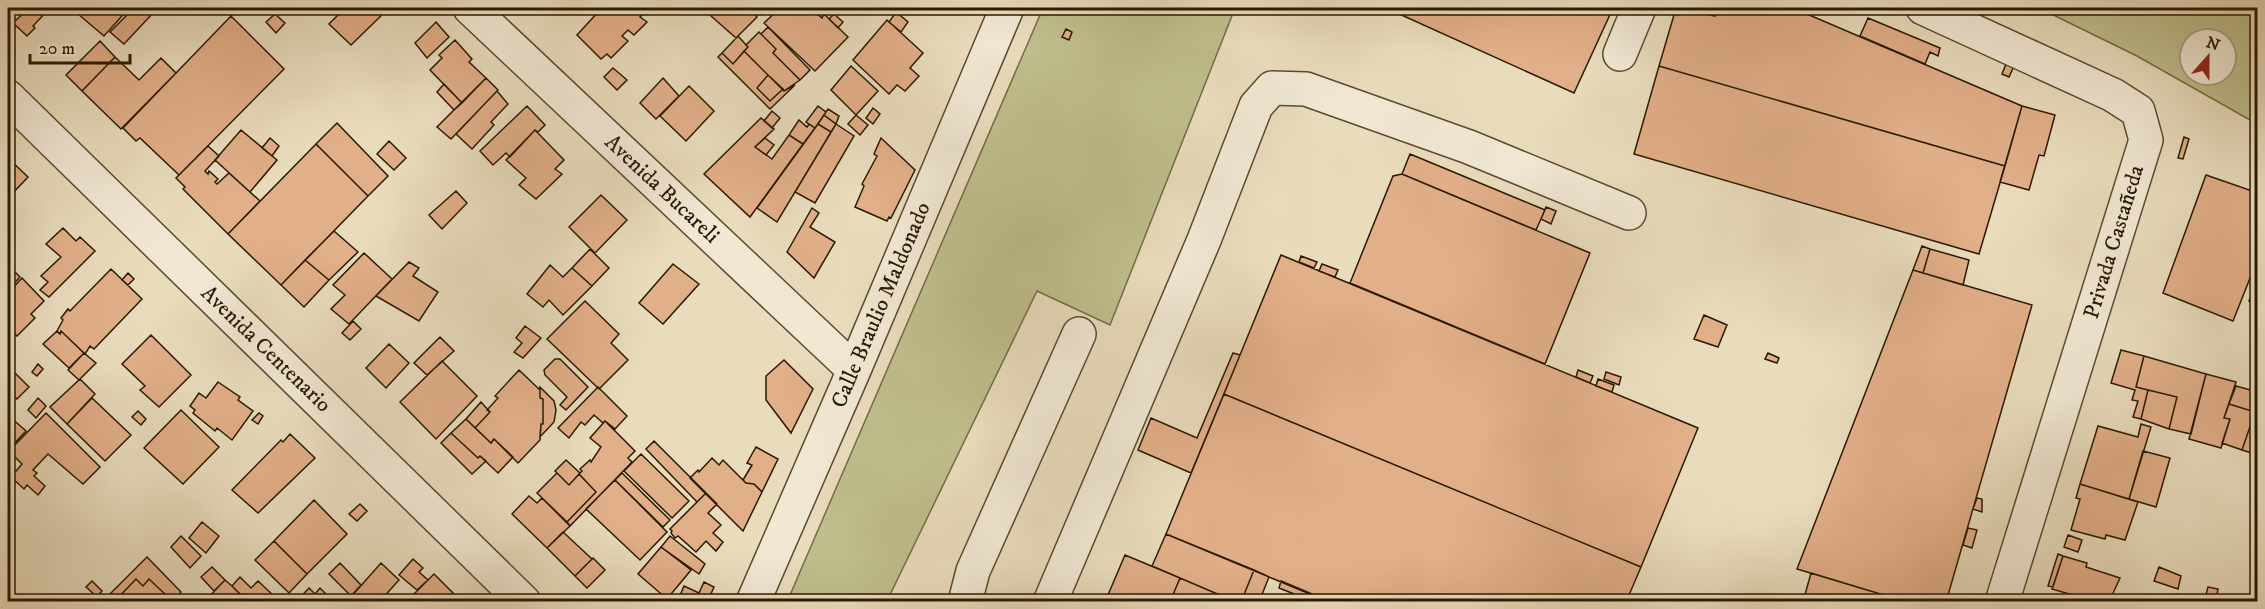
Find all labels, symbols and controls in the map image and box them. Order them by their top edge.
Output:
scale bar [30,27,130,65]
north arrow [2178,27,2238,87]
text: N [2203,32,2223,56]
text: 20 m [39,38,75,60]
street label: Avenida Bucareli [599,129,725,249]
street label: Privada Castañeda [2078,161,2150,322]
street label: Calle Braulio Maldonado [825,198,937,412]
street label: Avenida Centenario [195,280,337,418]

